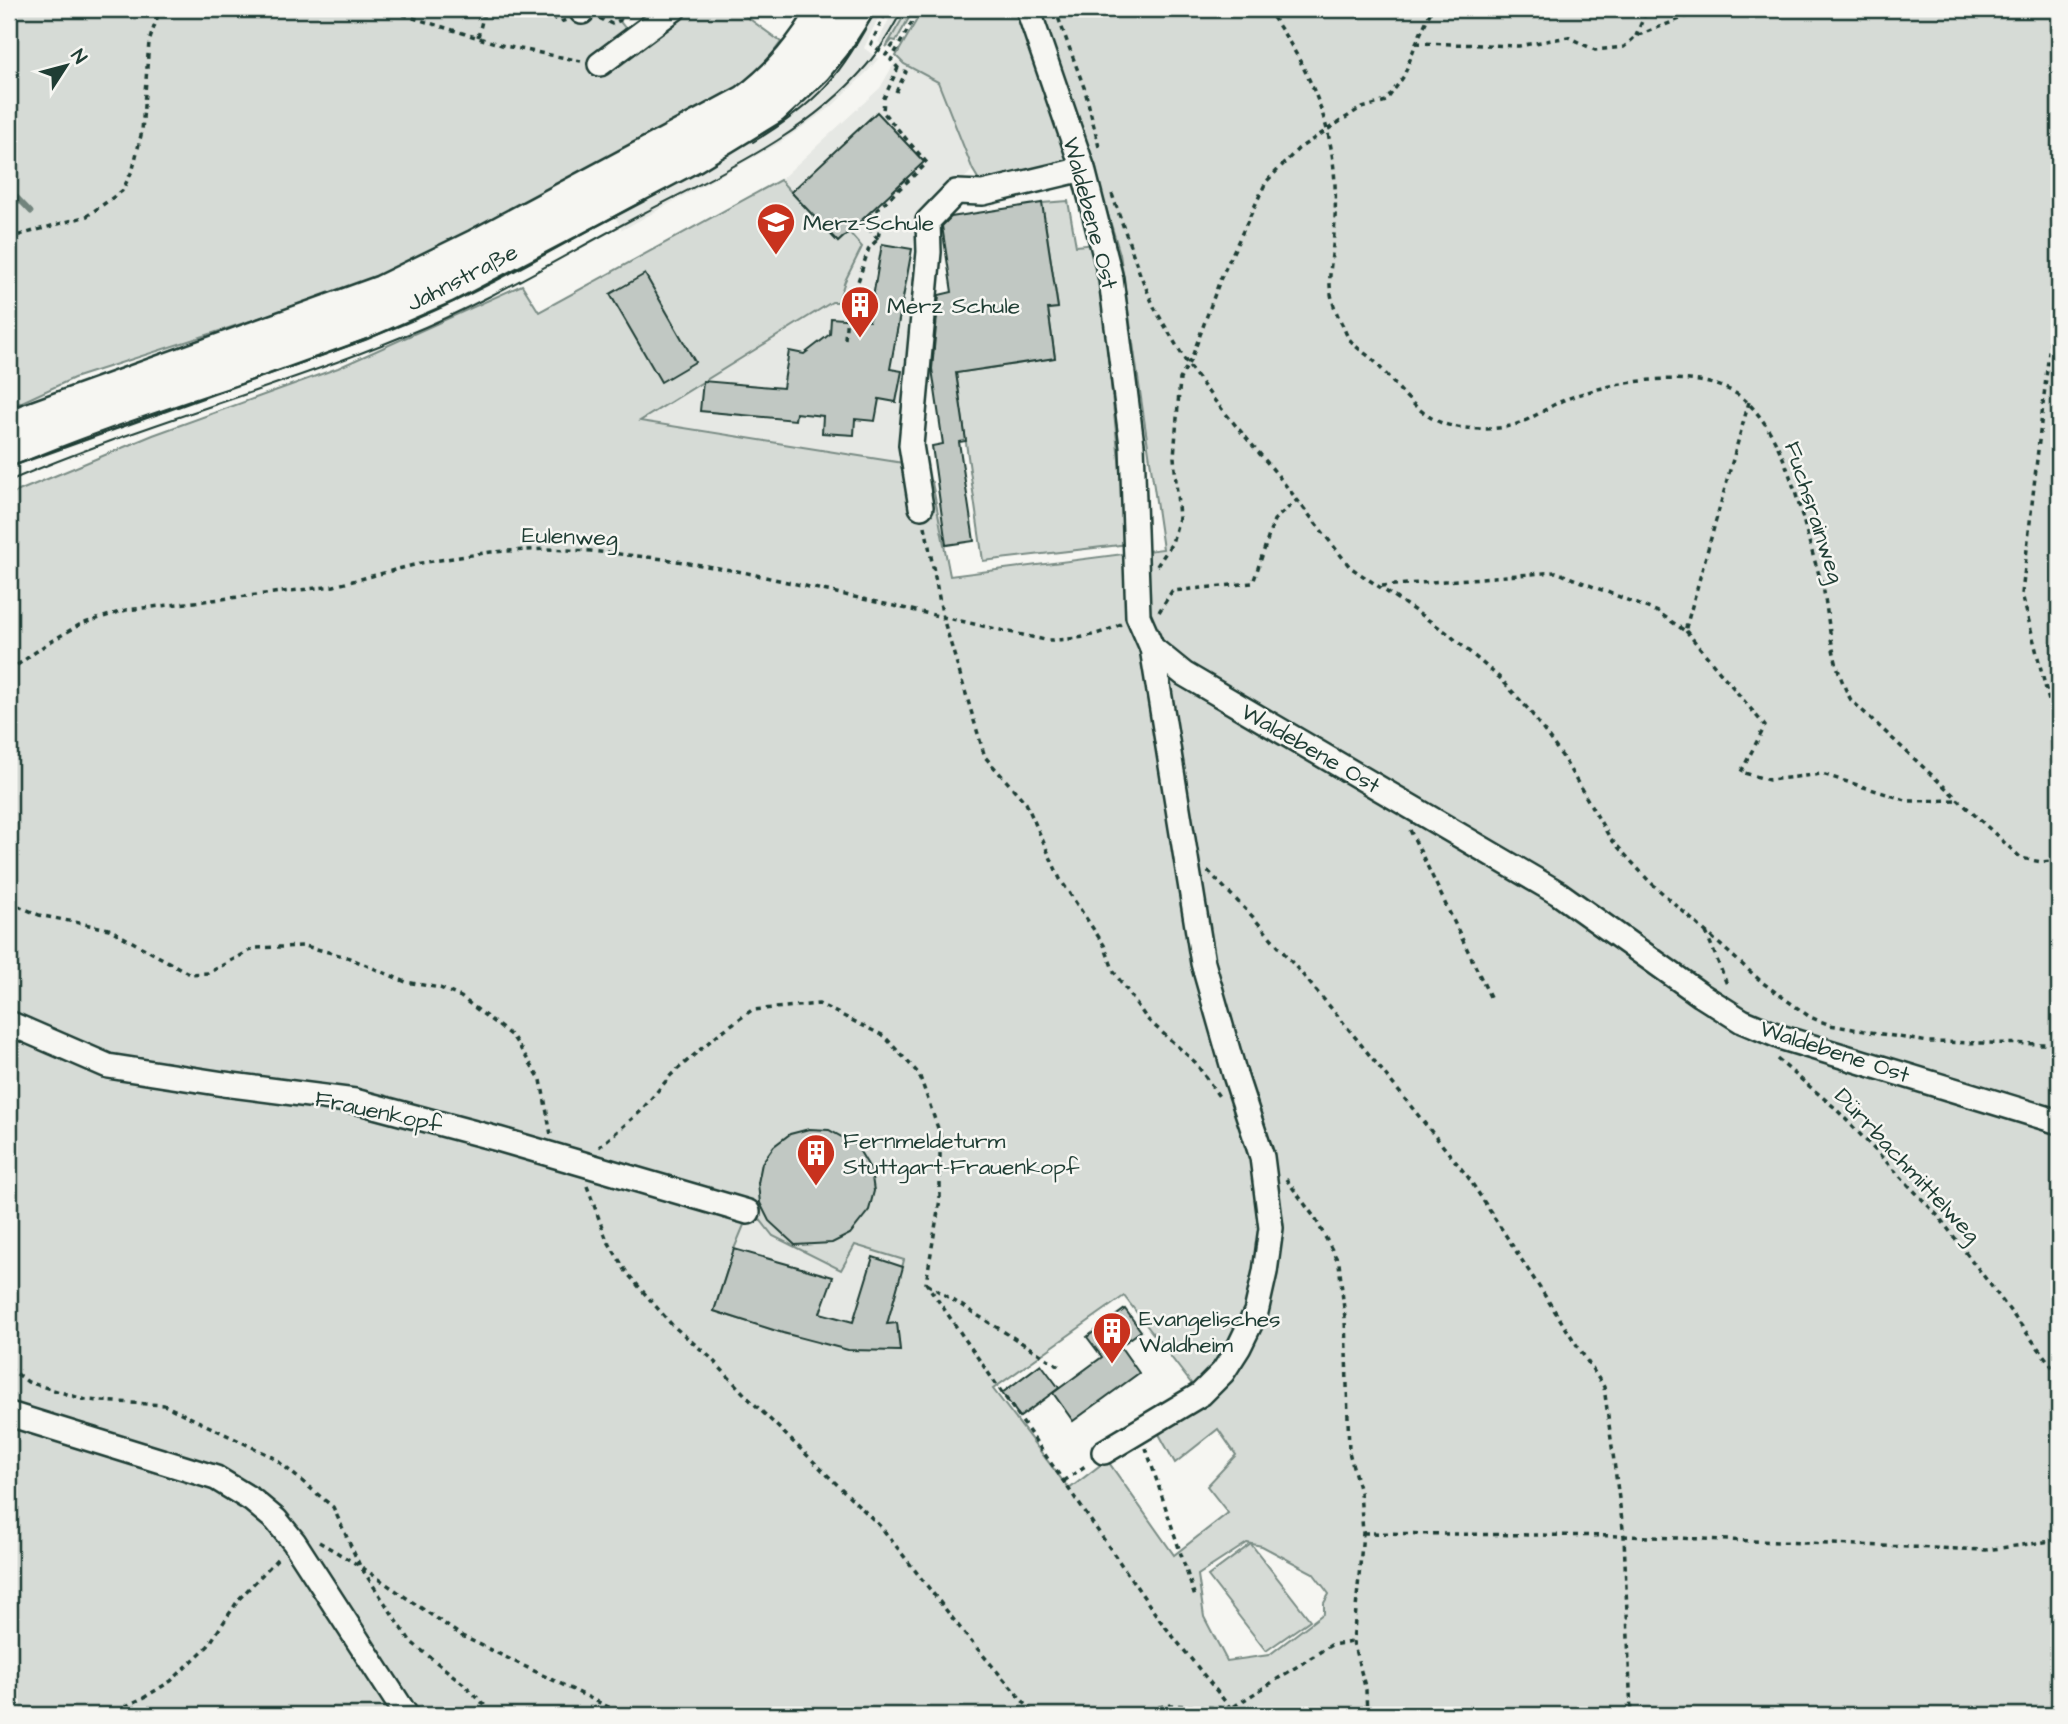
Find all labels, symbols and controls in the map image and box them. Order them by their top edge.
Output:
north arrow [32,32,102,102]
text: N [64,44,93,70]
street label: Waldebene Ost [1054,134,1126,293]
school or university icon: Merz-Schule [755,201,797,256]
place label: Merz-Schule [803,207,934,239]
street label: Jahnstraße [401,236,524,320]
building icon: Merz Schule [839,284,881,339]
place label: Merz Schule [887,290,1020,322]
street label: Fuchsrainweg [1775,437,1852,588]
street label: Eulenweg [522,519,619,556]
street label: Waldebene Ost [1235,696,1387,802]
street label: Waldebene Ost [1756,1013,1914,1091]
street label: Dürrbachmittelweg [1826,1081,1988,1251]
street label: Frauenkopf [312,1083,446,1141]
place label: Fernmeldeturm Stuttgart-Frauenkopf [843,1125,1080,1184]
building icon: Fernmeldeturm Stuttgart-Frauenkopf [795,1132,837,1187]
place label: Evangelisches Waldheim [1139,1303,1281,1361]
building icon: Evangelisches Waldheim [1091,1310,1133,1365]

